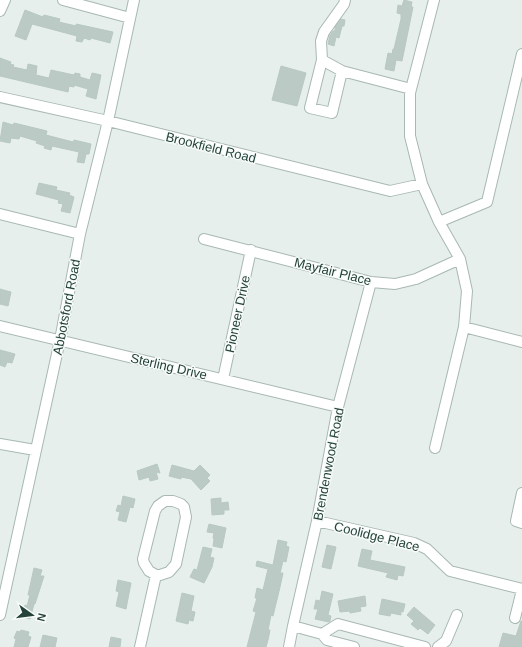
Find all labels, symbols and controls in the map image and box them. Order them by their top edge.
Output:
street label: Brookfield Road [164,129,258,166]
street label: Mayfair Place [293,255,373,288]
street label: Abbotsford Road [50,258,83,356]
street label: Pioneer Drive [222,274,253,354]
street label: Sterling Drive [129,350,209,383]
street label: Brendenwood Road [310,406,347,522]
street label: Coolidge Place [333,519,421,554]
north arrow [12,595,52,635]
text: N [35,612,48,623]

